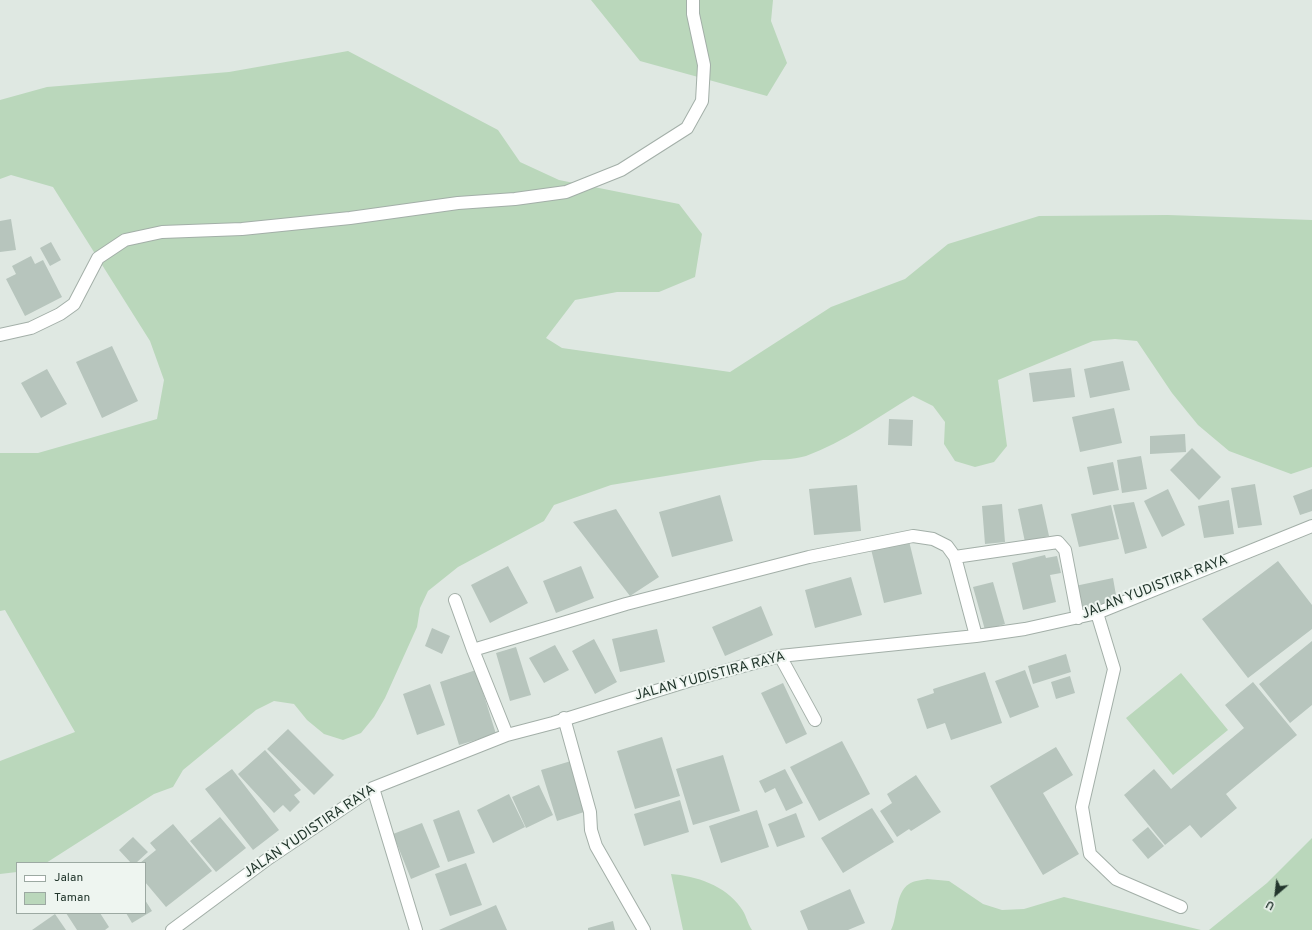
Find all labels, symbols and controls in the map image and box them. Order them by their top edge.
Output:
street label: JALAN YUDISTIRA RAYA [1080,552,1230,624]
street label: JALAN YUDISTIRA RAYA [633,649,787,705]
street label: JALAN YUDISTIRA RAYA [241,782,379,882]
legend [16,862,146,914]
text: Jalan [54,870,83,886]
north arrow [1256,874,1296,914]
text: Taman [54,890,90,906]
text: U [1264,897,1277,913]

